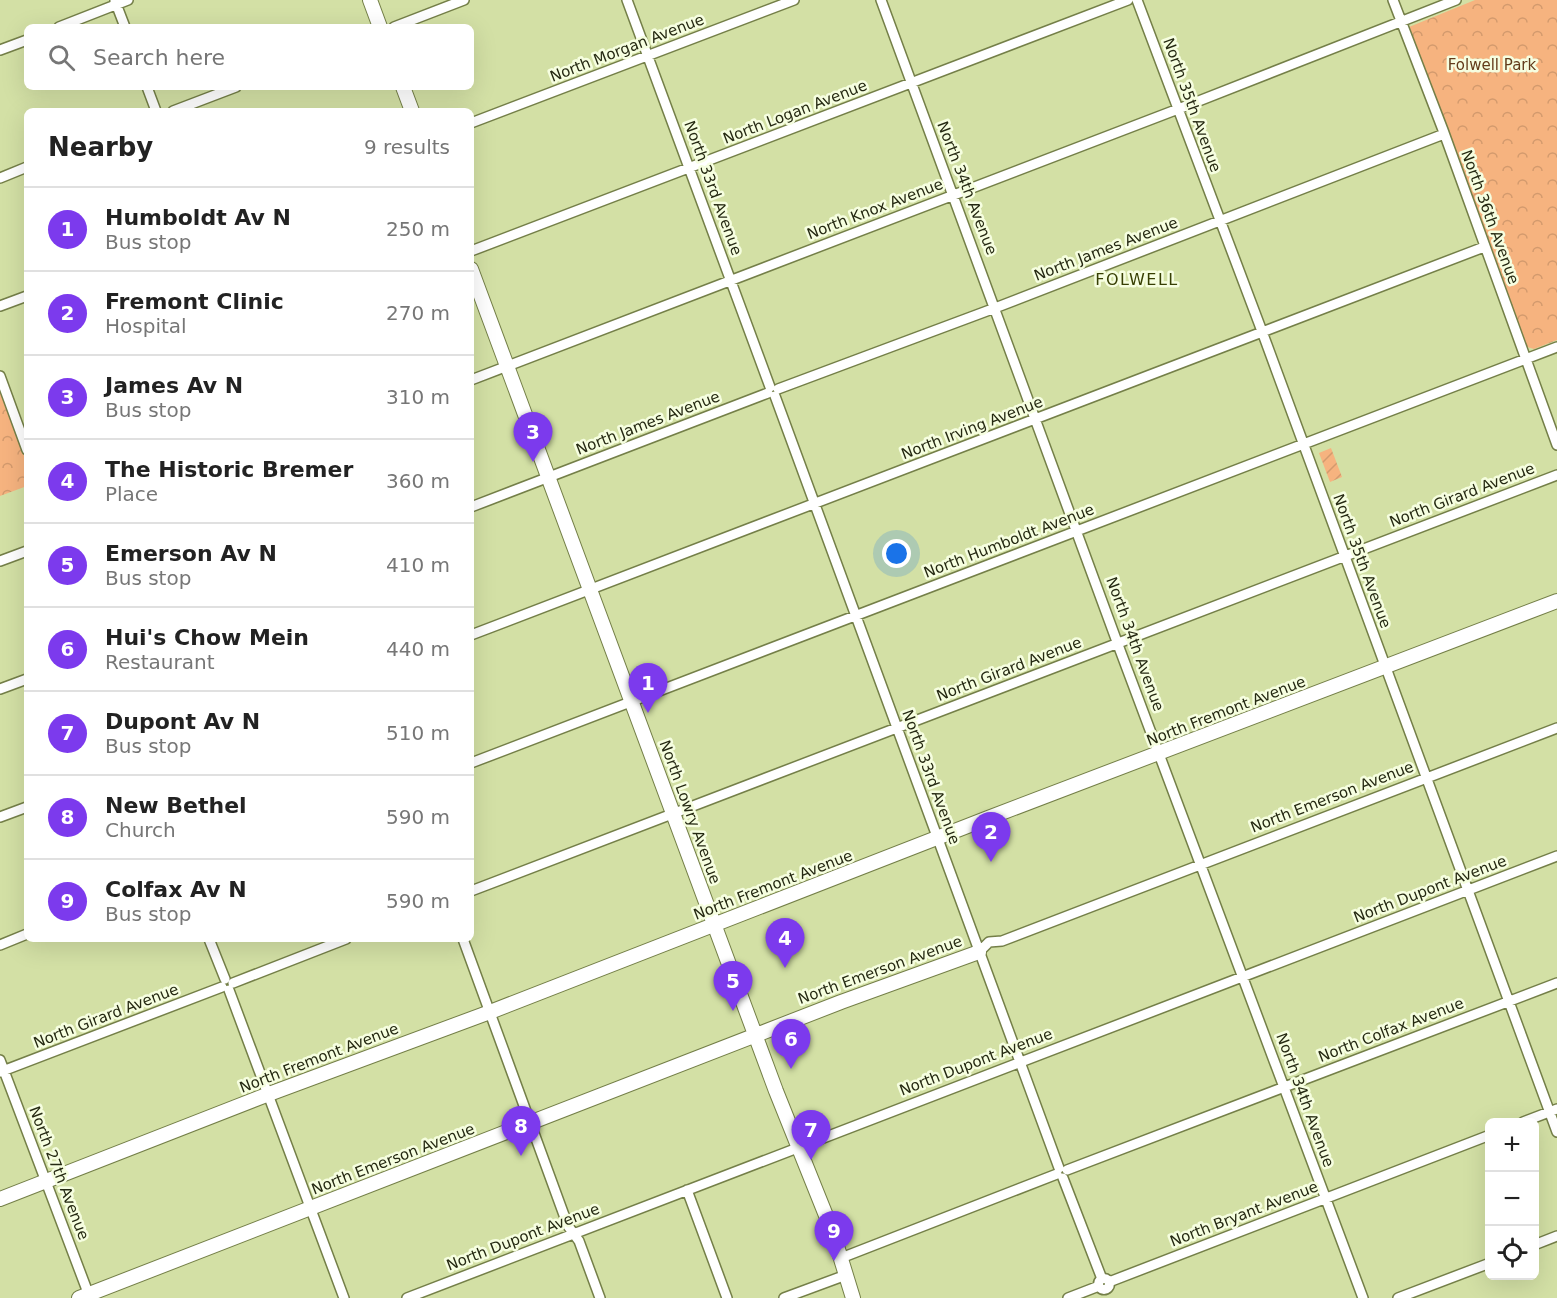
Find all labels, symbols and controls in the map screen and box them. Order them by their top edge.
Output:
street label: North Morgan Avenue [547,10,707,86]
search box [24,24,474,90]
street label: North 35th Avenue [1159,35,1225,175]
icon: search [45,41,78,74]
text: Search here [93,45,225,70]
park label: Folwell Park [1448,56,1537,74]
street label: North Logan Avenue [720,76,870,148]
street label: North 33rd Avenue [680,118,746,258]
street label: North 34th Avenue [933,119,1001,257]
text: Nearby [48,132,153,162]
text: 9 results [364,135,450,159]
street label: North 36th Avenue [1457,147,1523,287]
street label: North Knox Avenue [804,175,946,243]
text: Humboldt Av N [105,205,291,230]
street label: North James Avenue [1032,213,1180,285]
text: 1 [61,217,74,241]
text: 250 m [386,217,450,241]
text: Bus stop [105,230,191,254]
district label: FOLWELL [1095,270,1179,289]
text: Fremont Clinic [105,289,284,314]
text: 2 [61,301,74,325]
text: 270 m [386,301,450,325]
text: Hospital [105,314,187,338]
text: James Av N [105,373,243,398]
text: 3 [61,385,74,409]
text: 310 m [386,385,450,409]
street label: North James Avenue [574,387,722,459]
street label: North Irving Avenue [899,393,1045,463]
text: Bus stop [105,398,191,422]
pin: 3 [514,412,552,462]
text: The Historic Bremer [105,457,353,482]
street label: North Girard Avenue [1387,459,1537,531]
text: 4 [61,469,74,493]
text: 360 m [386,469,450,493]
text: Place [105,482,158,506]
street label: North 35th Avenue [1329,491,1395,631]
street label: North Humboldt Avenue [921,500,1097,582]
your location [882,539,911,568]
text: Emerson Av N [105,541,277,566]
text: 5 [61,553,74,577]
text: 410 m [386,553,450,577]
text: Bus stop [105,566,191,590]
street label: North 34th Avenue [1102,574,1168,714]
text: Hui's Chow Mein [105,625,309,650]
street label: North Girard Avenue [934,633,1084,705]
text: 6 [61,637,74,661]
text: 440 m [386,637,450,661]
text: Restaurant [105,650,215,674]
pin: 1 [628,664,668,713]
street label: North Fremont Avenue [1144,672,1308,750]
street label: North 33rd Avenue [898,707,964,847]
text: Dupont Av N [105,709,260,734]
text: 7 [61,721,74,745]
text: 510 m [386,721,450,745]
text: Bus stop [105,734,191,758]
street label: North Lowry Avenue [656,738,724,886]
street label: North Emerson Avenue [1248,758,1416,836]
text: New Bethel [105,793,247,818]
text: 8 [61,805,74,829]
text: 590 m [386,805,450,829]
pin: 2 [972,812,1010,862]
text: Church [105,818,176,842]
street label: North Fremont Avenue [691,846,855,924]
street label: North Dupont Avenue [1351,852,1509,926]
text: Colfax Av N [105,877,247,902]
text: 9 [61,889,74,913]
text: 590 m [386,889,450,913]
text: Bus stop [105,902,191,926]
pin: 4 [766,918,804,968]
street label: North Emerson Avenue [796,932,964,1008]
pin: 5 [714,962,752,1011]
street label: North Girard Avenue [31,980,181,1052]
street label: North Colfax Avenue [1316,994,1466,1066]
street label: North Fremont Avenue [237,1019,401,1097]
pin: 6 [772,1020,810,1069]
street label: North Dupont Avenue [897,1025,1055,1099]
street label: North 34th Avenue [1272,1030,1338,1170]
street label: North 27th Avenue [25,1104,93,1242]
pin: 8 [502,1106,540,1156]
pin: 7 [792,1110,830,1160]
map controls [1485,1118,1539,1280]
button: + [1485,1118,1539,1172]
street label: North Emerson Avenue [309,1120,477,1198]
button: − [1485,1172,1539,1226]
street label: North Bryant Avenue [1167,1177,1321,1251]
street label: North Dupont Avenue [444,1200,602,1274]
pin: 9 [814,1212,854,1261]
button: locate [1485,1226,1539,1280]

